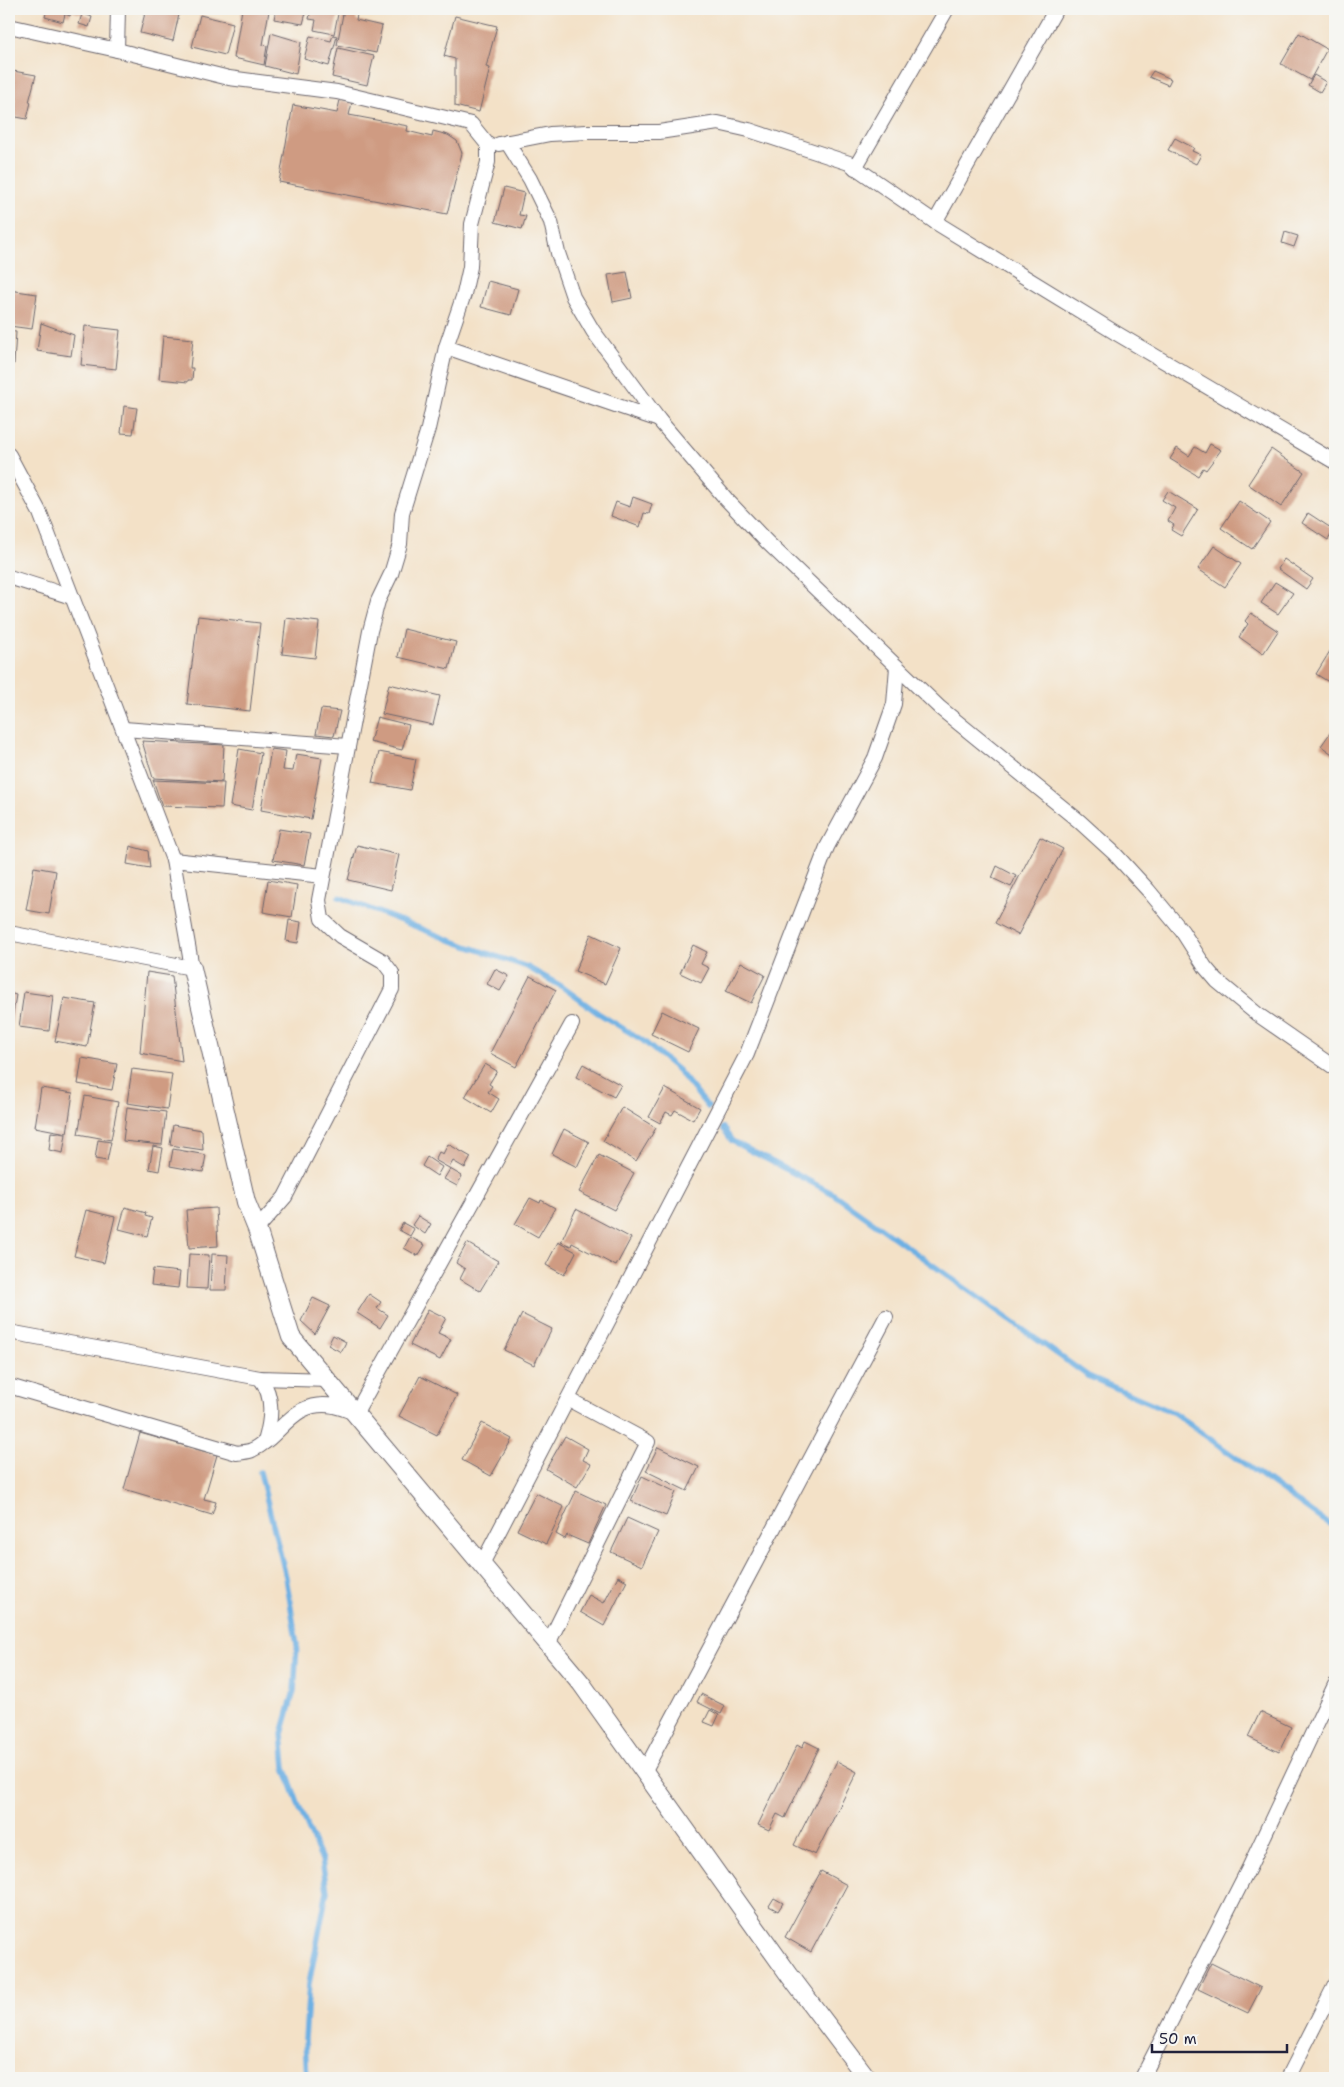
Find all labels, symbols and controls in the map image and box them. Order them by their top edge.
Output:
scale bar [1152,2022,1286,2054]
text: 50 m [1159,2029,1197,2049]

